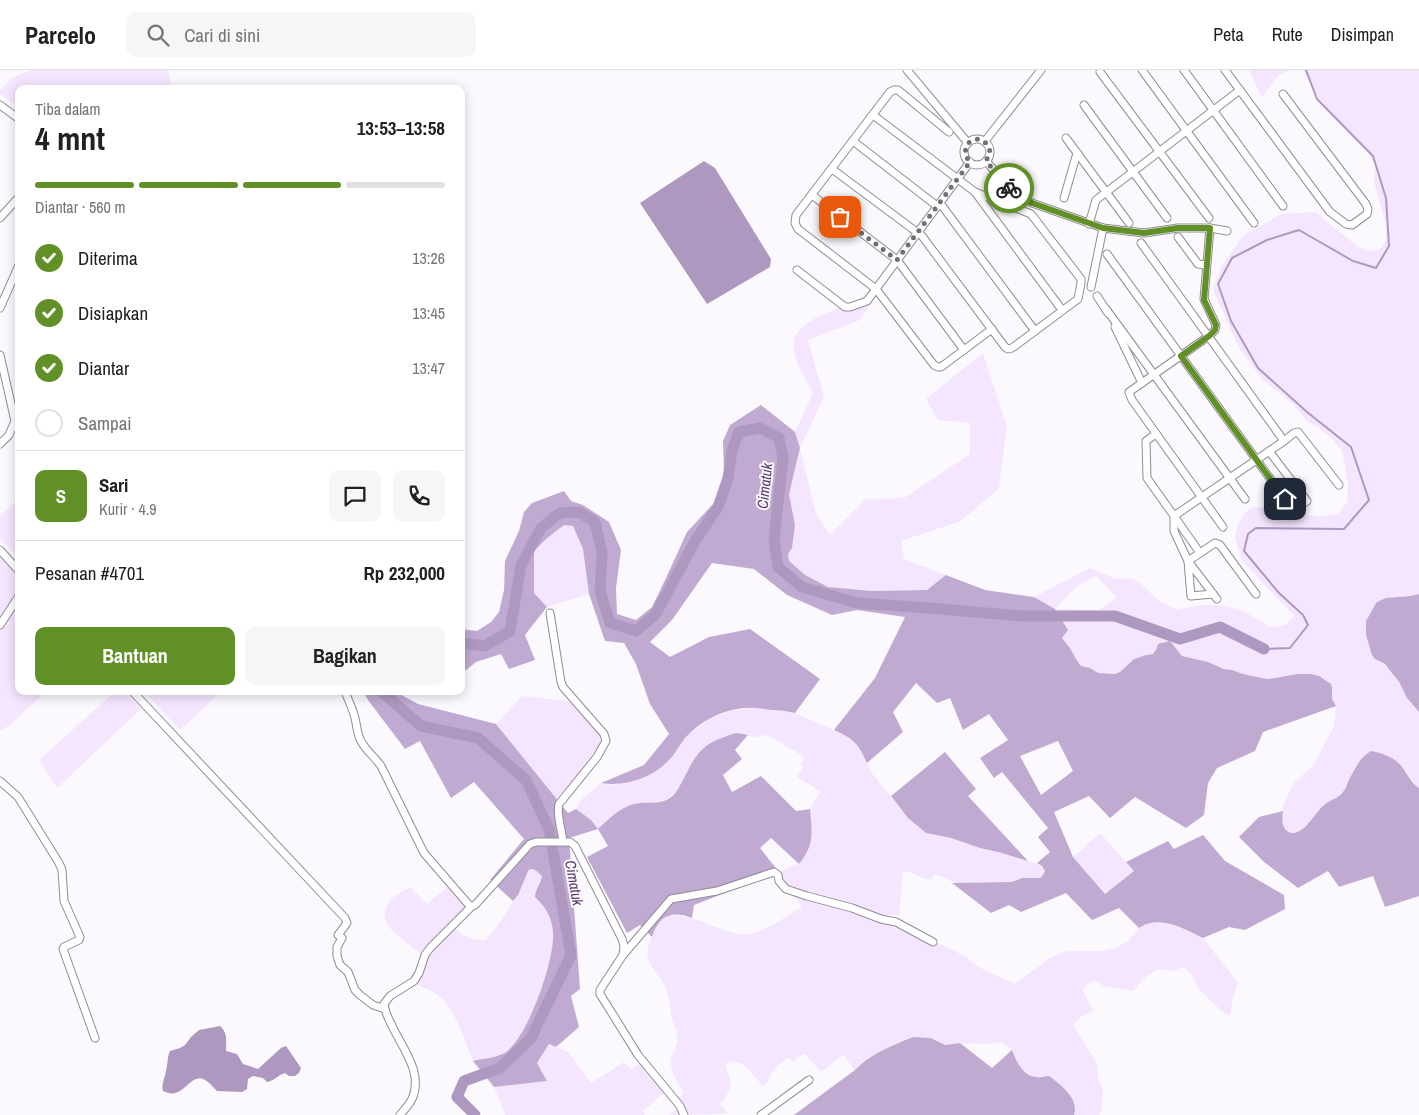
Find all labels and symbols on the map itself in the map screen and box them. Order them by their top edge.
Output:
courier [984,163,1034,213]
pin [819,196,861,238]
water label: Cimatuk [752,461,777,510]
pin [1264,478,1306,520]
water label: Cimatuk [560,859,589,908]

